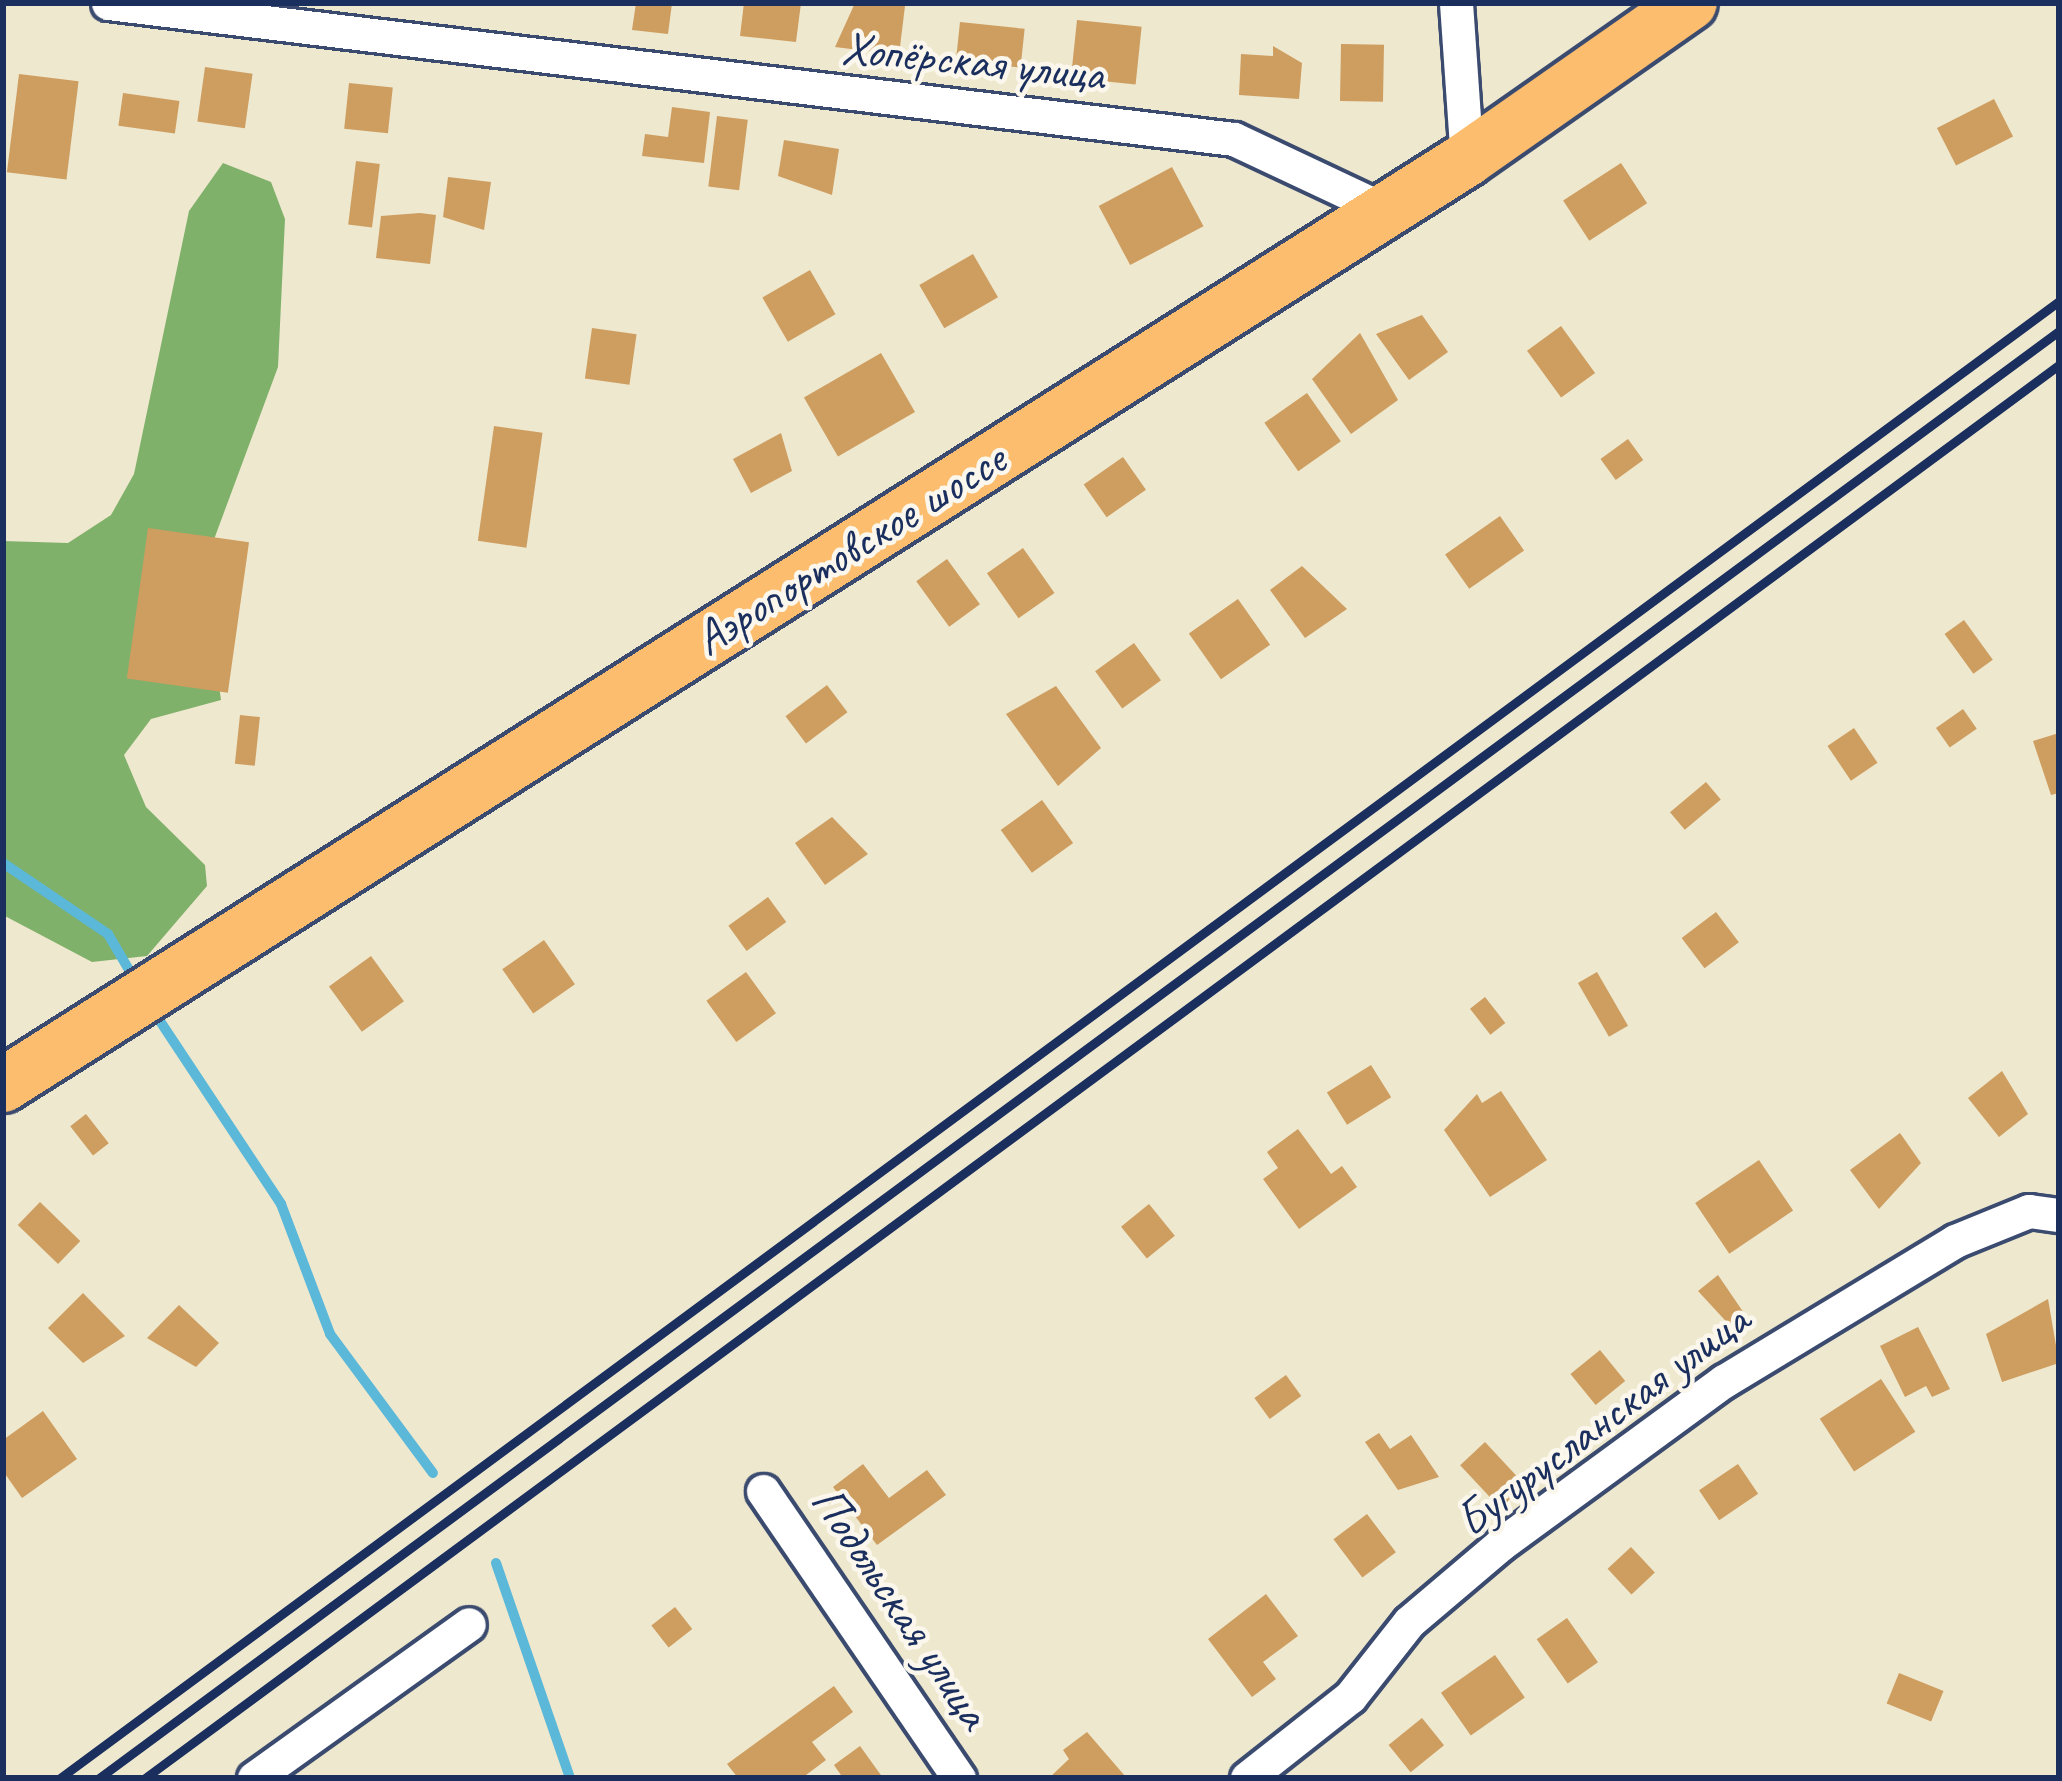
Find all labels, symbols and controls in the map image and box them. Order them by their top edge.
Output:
street label: Хопёрская улица [837,18,1109,104]
street label: Аэропортовское шоссе [683,430,1017,668]
street label: Бугурусланская улица [1443,1290,1761,1550]
street label: Подольская улица [798,1474,1004,1740]

